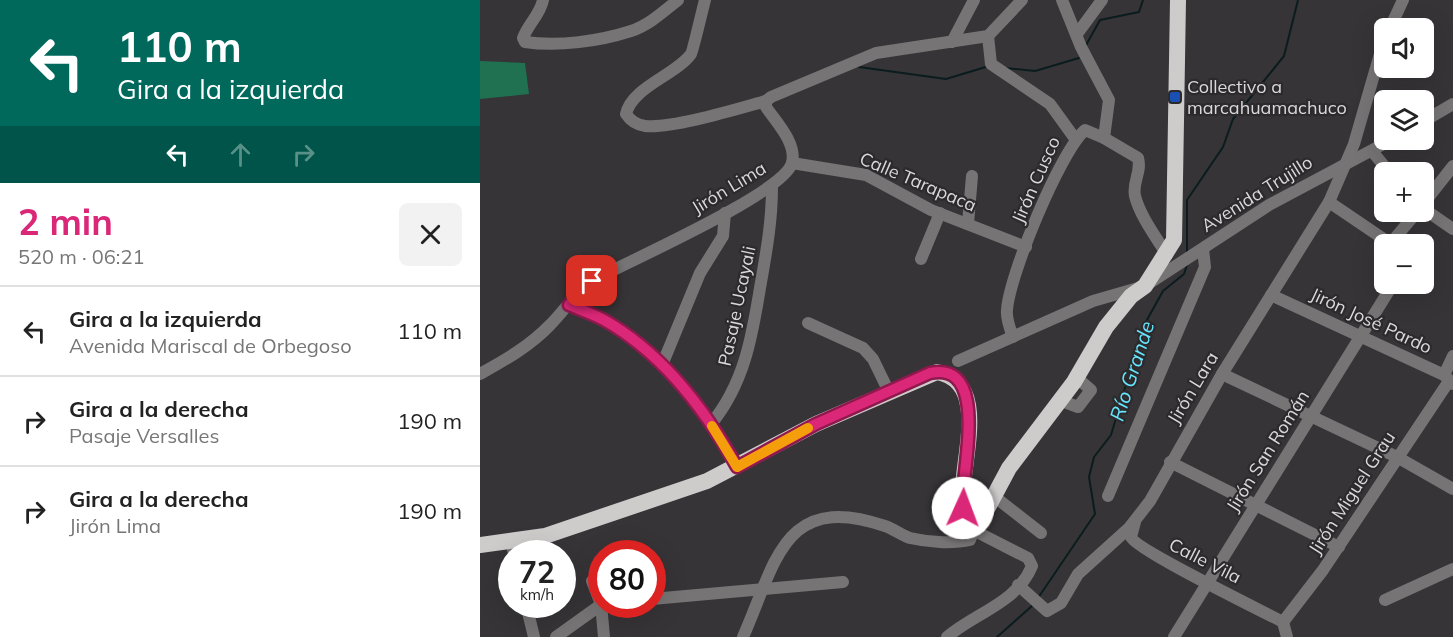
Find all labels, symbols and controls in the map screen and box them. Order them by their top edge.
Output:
map controls [1374,18,1434,294]
button: sound [1374,18,1434,78]
text: 110 m [117,20,242,73]
icon: left [18,24,96,102]
text: Gira a la izquierda [117,72,344,106]
place label: Collectivo a marcahuamachuco [1187,75,1347,119]
marker: Collectivo a marcahuamachuco [1168,90,1182,104]
button: layers [1374,90,1434,150]
street label: Jirón Cusco [1006,133,1065,227]
icon: left [161,138,194,171]
icon: ahead [224,138,257,171]
icon: right [287,138,320,171]
street label: Calle Tarapaca [856,147,980,216]
street label: Avenida Trujillo [1197,150,1317,237]
street label: Jirón Lima [687,156,770,219]
button: + [1374,162,1434,222]
text: 2 min [18,199,113,244]
button: close [399,203,462,266]
button: − [1374,234,1434,294]
text: 520 m · 06:21 [18,244,144,269]
street label: Pasaje Ucayali [713,244,760,368]
pin [566,255,617,306]
icon: arrive [575,264,608,297]
street label: Jirón José Pardo [1307,282,1436,359]
text: Gira a la izquierda [69,305,262,333]
icon: left [18,315,51,348]
text: 110 m [397,317,462,345]
water label: Río Grande [1104,318,1159,424]
text: Avenida Mariscal de Orbegoso [69,333,352,358]
street label: Jirón Lara [1162,348,1223,428]
street label: Jirón San Román [1221,386,1314,516]
text: Gira a la derecha [69,395,249,423]
icon: right [18,405,51,438]
text: 190 m [397,407,462,435]
text: Pasaje Versalles [69,423,219,448]
street label: Jirón Miguel Grau [1303,427,1400,559]
position arrow [931,476,995,540]
text: Gira a la derecha [69,485,249,513]
icon: right [18,495,51,528]
text: 190 m [397,497,462,525]
text: Jirón Lima [69,513,161,538]
street label: Calle Vila [1165,533,1245,588]
speed limit sign: 80 [588,540,666,618]
text: 72 [519,553,555,591]
text: km/h [520,585,554,604]

